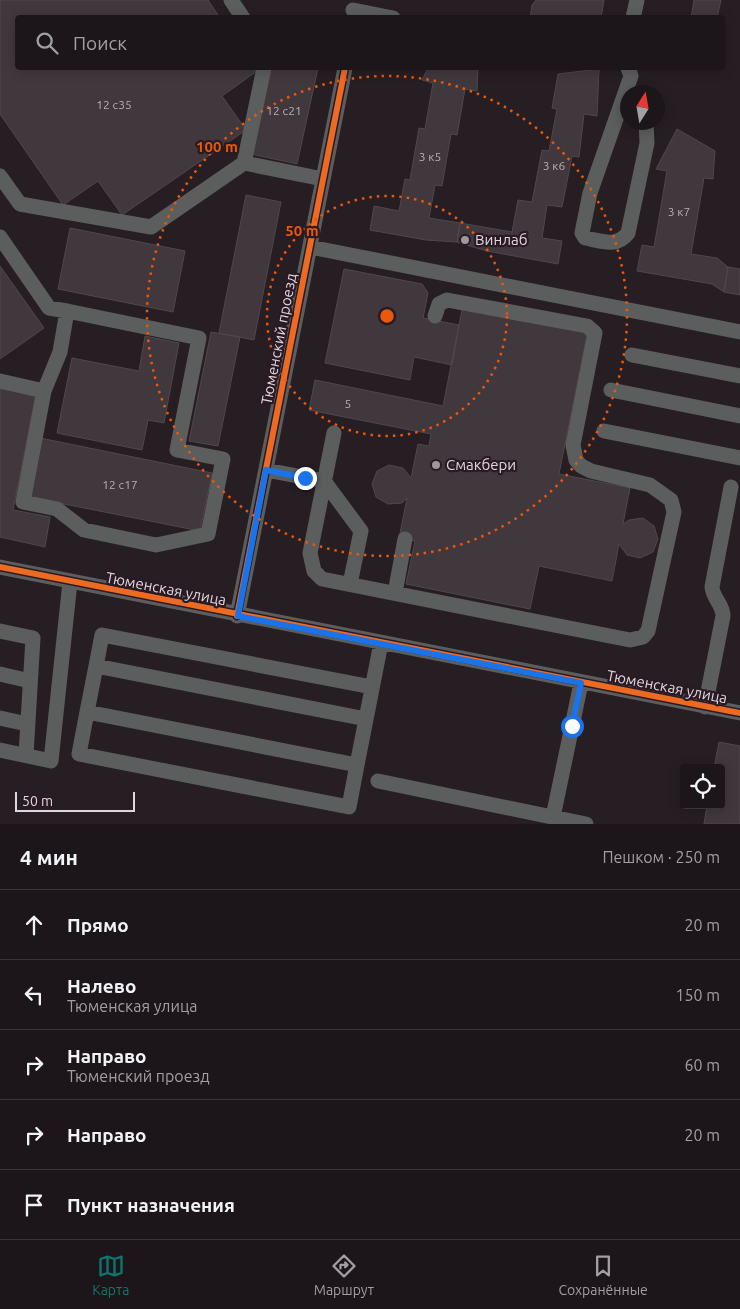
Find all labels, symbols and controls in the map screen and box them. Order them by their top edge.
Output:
search box [15,15,725,70]
icon: search [33,29,61,57]
text: Поиск [73,32,127,54]
north arrow [620,85,665,130]
house number: 12 с35 [96,98,132,111]
house number: 12 с21 [266,104,302,117]
text: 100 m [196,138,238,155]
house number: 3 к5 [419,150,441,163]
house number: 3 к6 [543,159,565,172]
house number: 3 к7 [668,205,690,218]
text: 50 m [285,222,319,239]
place label: Винлаб [475,231,527,248]
marker: Винлаб [459,234,471,246]
street label: Тюменский проезд [257,271,300,406]
centre of rings [378,307,396,325]
house number: 5 [345,397,351,410]
place label: Смакбери [446,456,516,473]
marker: Смакбери [430,459,442,471]
route end [294,467,317,490]
house number: 12 с17 [102,478,138,491]
street label: Тюменская улица [104,568,228,609]
street label: Тюменская улица [605,666,729,707]
route start [561,715,584,738]
map controls [680,764,725,809]
button: locate [680,764,725,809]
scale bar [15,789,135,812]
text: 50 m [22,793,53,809]
text: 4 мин [20,845,78,869]
text: Пешком · 250 m [602,848,720,866]
icon: ahead [20,911,48,939]
text: Прямо [67,914,129,936]
text: 20 m [684,916,720,934]
text: Налево [67,975,136,997]
icon: left [20,981,48,1009]
text: 150 m [675,986,720,1004]
text: Тюменская улица [67,997,197,1015]
text: Направо [67,1045,147,1067]
icon: right [20,1051,48,1079]
text: 60 m [684,1056,720,1074]
text: Тюменский проезд [67,1067,210,1085]
icon: right [20,1121,48,1149]
text: Направо [67,1124,147,1146]
text: 20 m [684,1126,720,1144]
icon: arrive [20,1191,48,1219]
text: Пункт назначения [67,1194,235,1216]
tab: Карта [92,1252,129,1298]
tab: Маршрут [314,1252,374,1298]
tab: Сохранённые [558,1252,648,1298]

